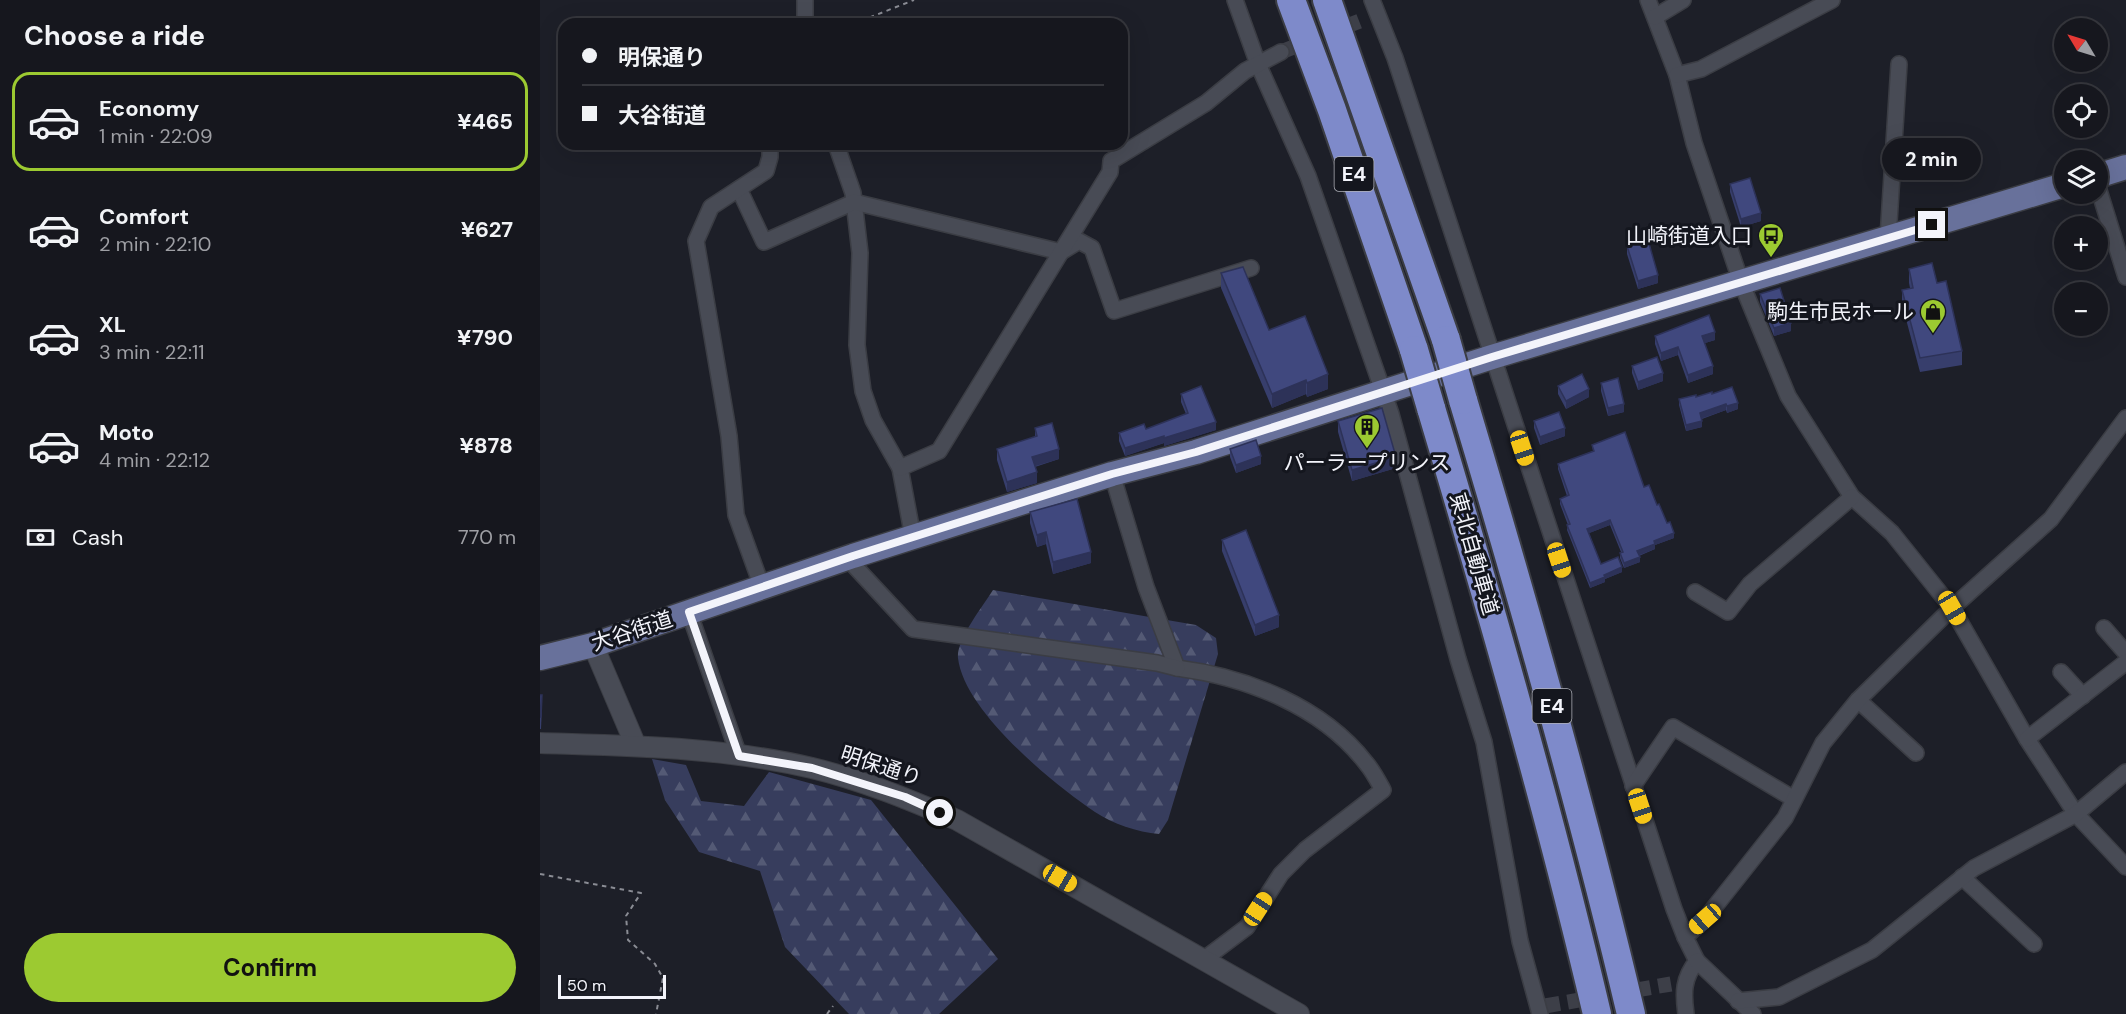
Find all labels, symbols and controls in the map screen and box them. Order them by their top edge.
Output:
text: Choose a ride [24,18,205,53]
north arrow [2054,18,2108,72]
map controls [2054,18,2108,336]
text: 明保通り [618,43,706,72]
button: locate [2054,84,2108,138]
text: Economy [99,94,199,123]
icon: car [27,95,81,149]
text: 大谷街道 [618,101,706,130]
text: ¥465 [457,107,513,136]
text: 1 min · 22:09 [99,123,213,149]
callout: 2 min [1882,138,1982,180]
text: 2 min [1905,146,1958,172]
button: layers [2054,150,2108,204]
road number: E4 [1334,157,1374,191]
text: Comfort [99,202,189,231]
icon: car [27,203,81,257]
route end [1918,211,1945,238]
text: ¥627 [461,215,513,244]
button: + [2054,216,2108,270]
bus stop icon: 山崎街道入口 [1756,221,1786,259]
place label: 山崎街道入口 [1626,222,1752,250]
text: 2 min · 22:10 [99,231,212,257]
button: − [2054,282,2108,336]
shop icon: 駒生市民ホール [1918,297,1948,335]
place label: 駒生市民ホール [1767,298,1914,326]
text: XL [99,310,126,339]
icon: car [27,311,81,365]
text: ¥790 [457,323,513,352]
text: 3 min · 22:11 [99,339,204,365]
building icon: パーラープリンス [1352,412,1382,450]
text: Moto [99,418,154,447]
icon: car [27,419,81,473]
car [1508,428,1536,468]
text: ¥878 [459,431,513,460]
text: 4 min · 22:12 [99,447,210,473]
place label: パーラープリンス [1284,449,1450,477]
street label: 東北自動車道 [1443,490,1505,618]
icon: cash [24,521,57,554]
text: Cash [72,523,123,552]
text: 770 m [458,524,516,550]
car [1545,540,1573,580]
car [1935,588,1969,628]
street label: 大谷街道 [588,605,676,657]
road number: E4 [1532,689,1572,723]
street label: 明保通り [837,740,925,792]
car [1626,786,1654,826]
route start [926,799,953,826]
car [1040,861,1080,895]
car [1241,889,1275,929]
car [1686,900,1724,938]
button: Confirm [24,933,516,1002]
scale bar [558,972,666,1000]
text: 50 m [567,975,606,996]

